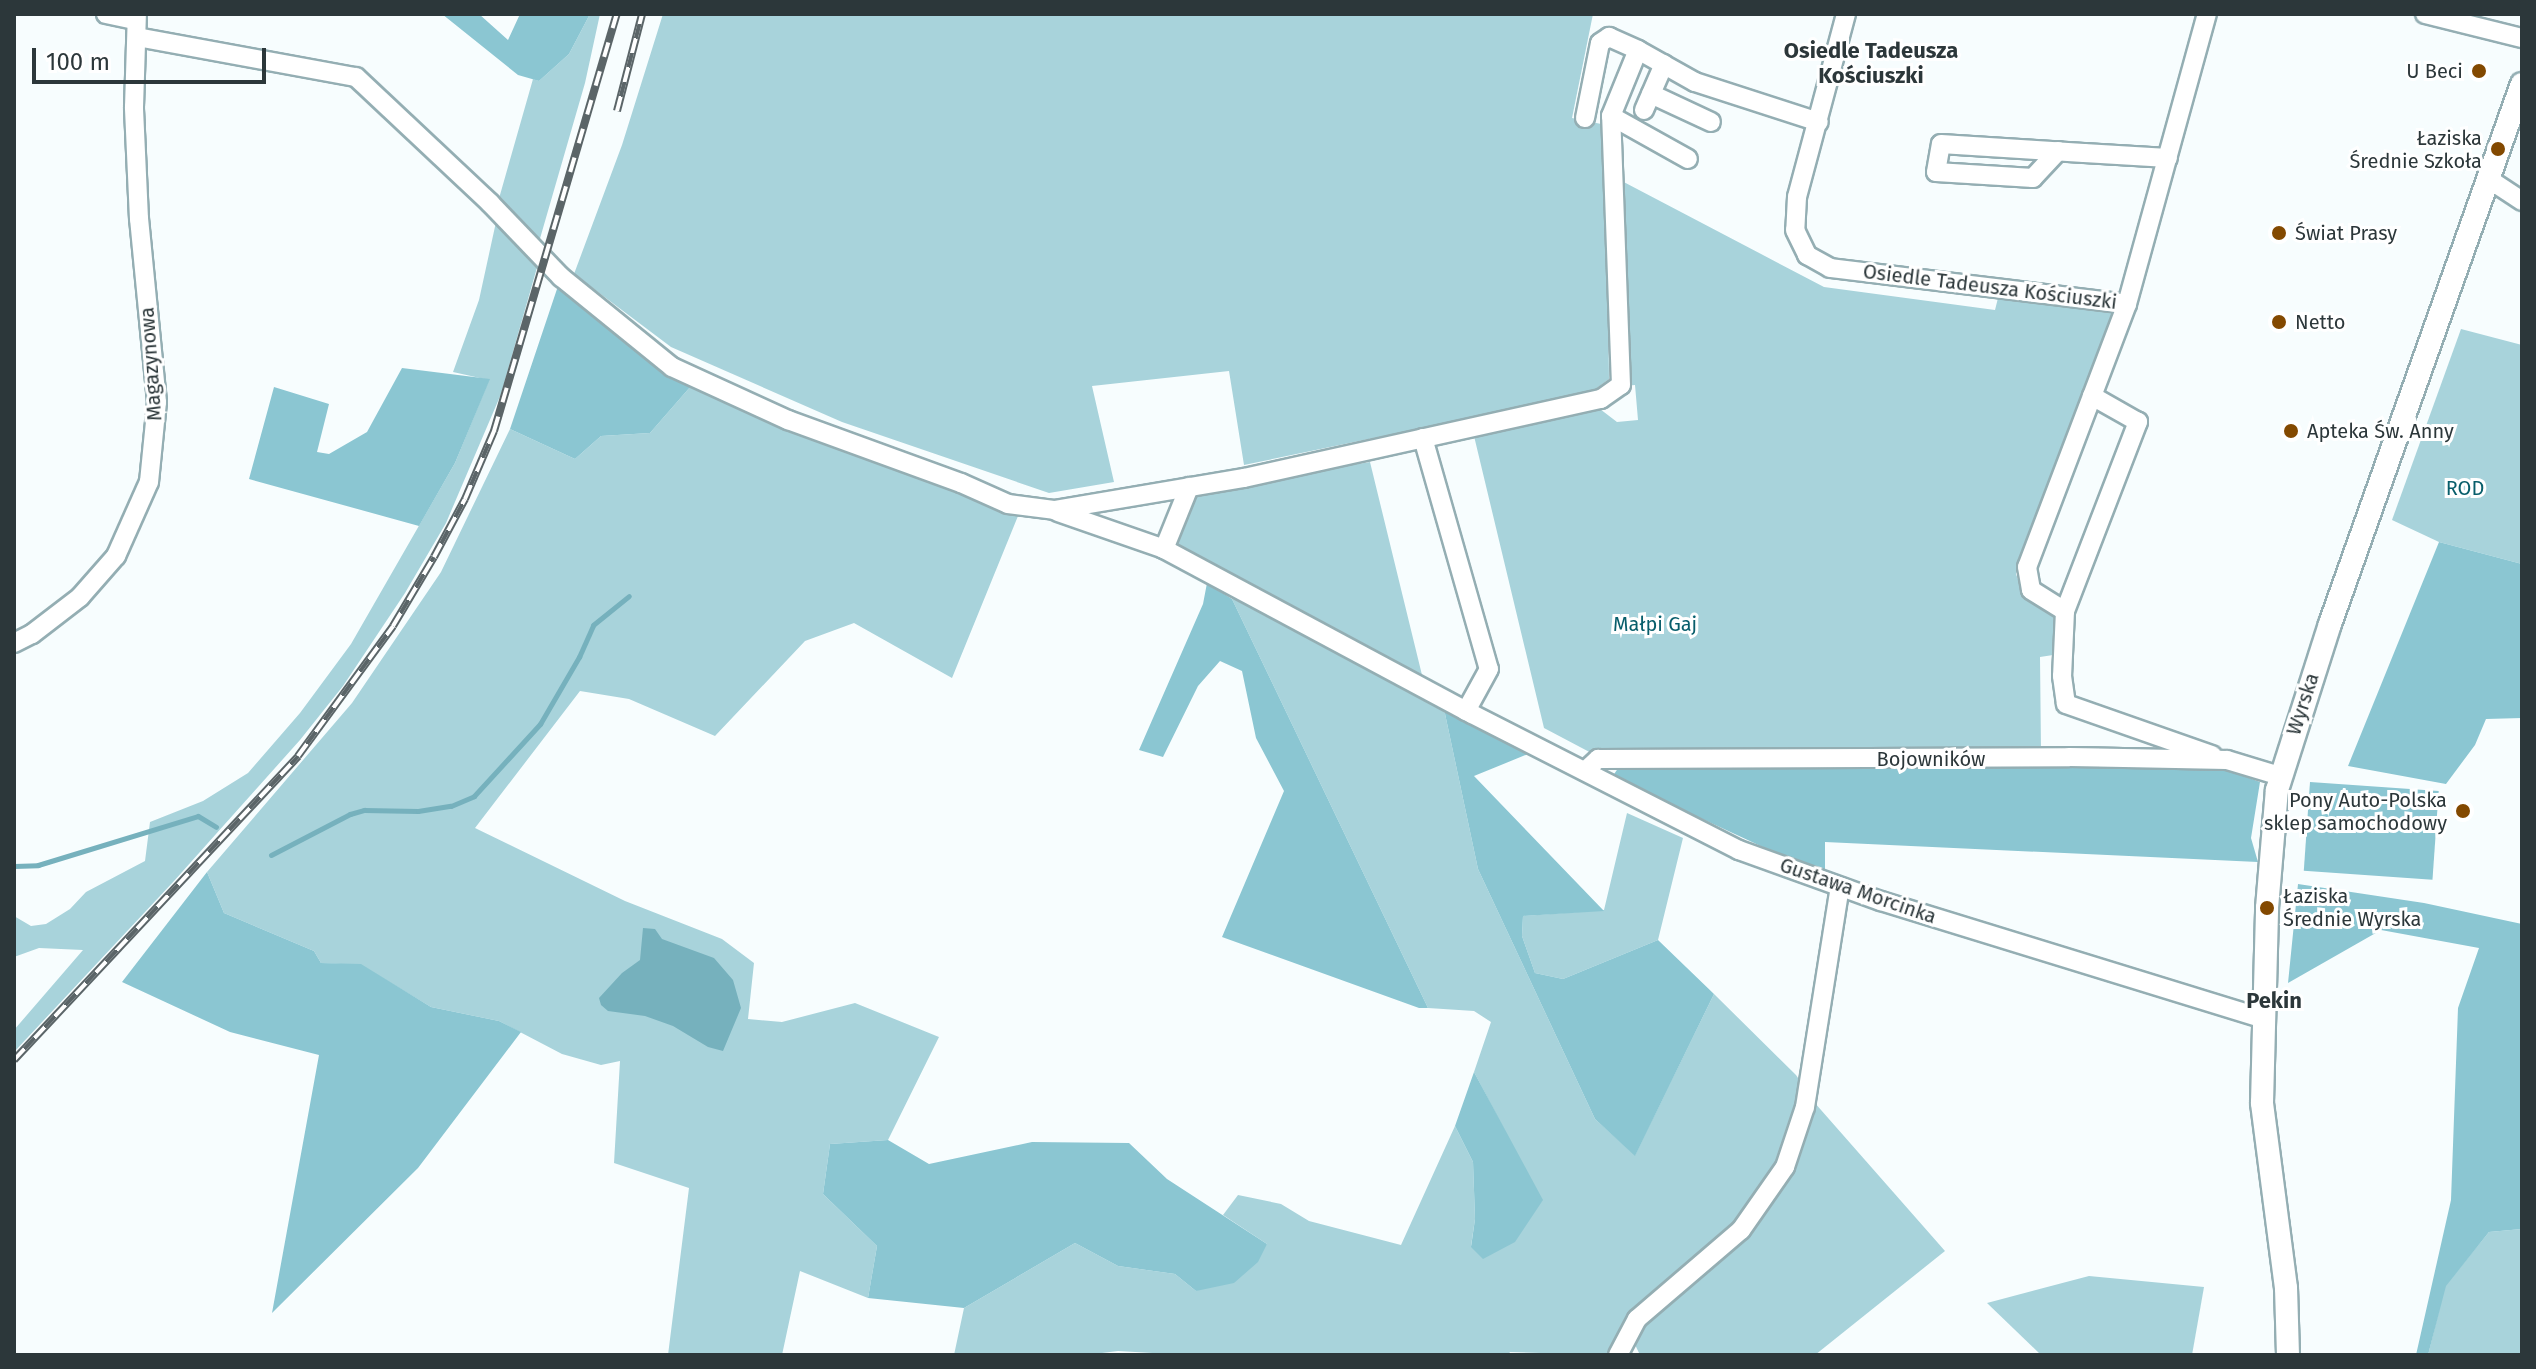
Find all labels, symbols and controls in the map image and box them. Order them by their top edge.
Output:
scale bar [36,32,270,82]
district label: Osiedle Tadeusza Kościuszki [1784,37,1958,88]
text: 100 m [46,48,110,76]
place label: U Beci [2406,59,2463,83]
marker: U Beci [2470,62,2488,80]
place label: Łaziska Średnie Szkoła [2349,126,2482,173]
marker: Łaziska Średnie Szkoła [2489,140,2507,158]
place label: Świat Prasy [2295,221,2397,245]
marker: Świat Prasy [2270,224,2288,242]
street label: Osiedle Tadeusza Kościuszki [1862,260,2118,314]
street label: Magazynowa [135,306,167,422]
place label: Netto [2295,310,2345,334]
marker: Netto [2270,313,2288,331]
place label: Apteka Św. Anny [2307,419,2454,443]
marker: Apteka Św. Anny [2282,422,2300,440]
park label: ROD [2446,476,2484,500]
park label: Małpi Gaj [1613,612,1697,636]
street label: Wyrska [2282,670,2324,738]
street label: Bojowników [1877,747,1985,771]
place label: Pony Auto-Polska sklep samochodowy [2264,788,2447,835]
marker: Pony Auto-Polska sklep samochodowy [2454,802,2472,820]
street label: Gustawa Morcinka [1777,853,1939,929]
place label: Łaziska Średnie Wyrska [2283,884,2421,931]
marker: Łaziska Średnie Wyrska [2258,899,2276,917]
district label: Pekin [2246,988,2302,1014]

